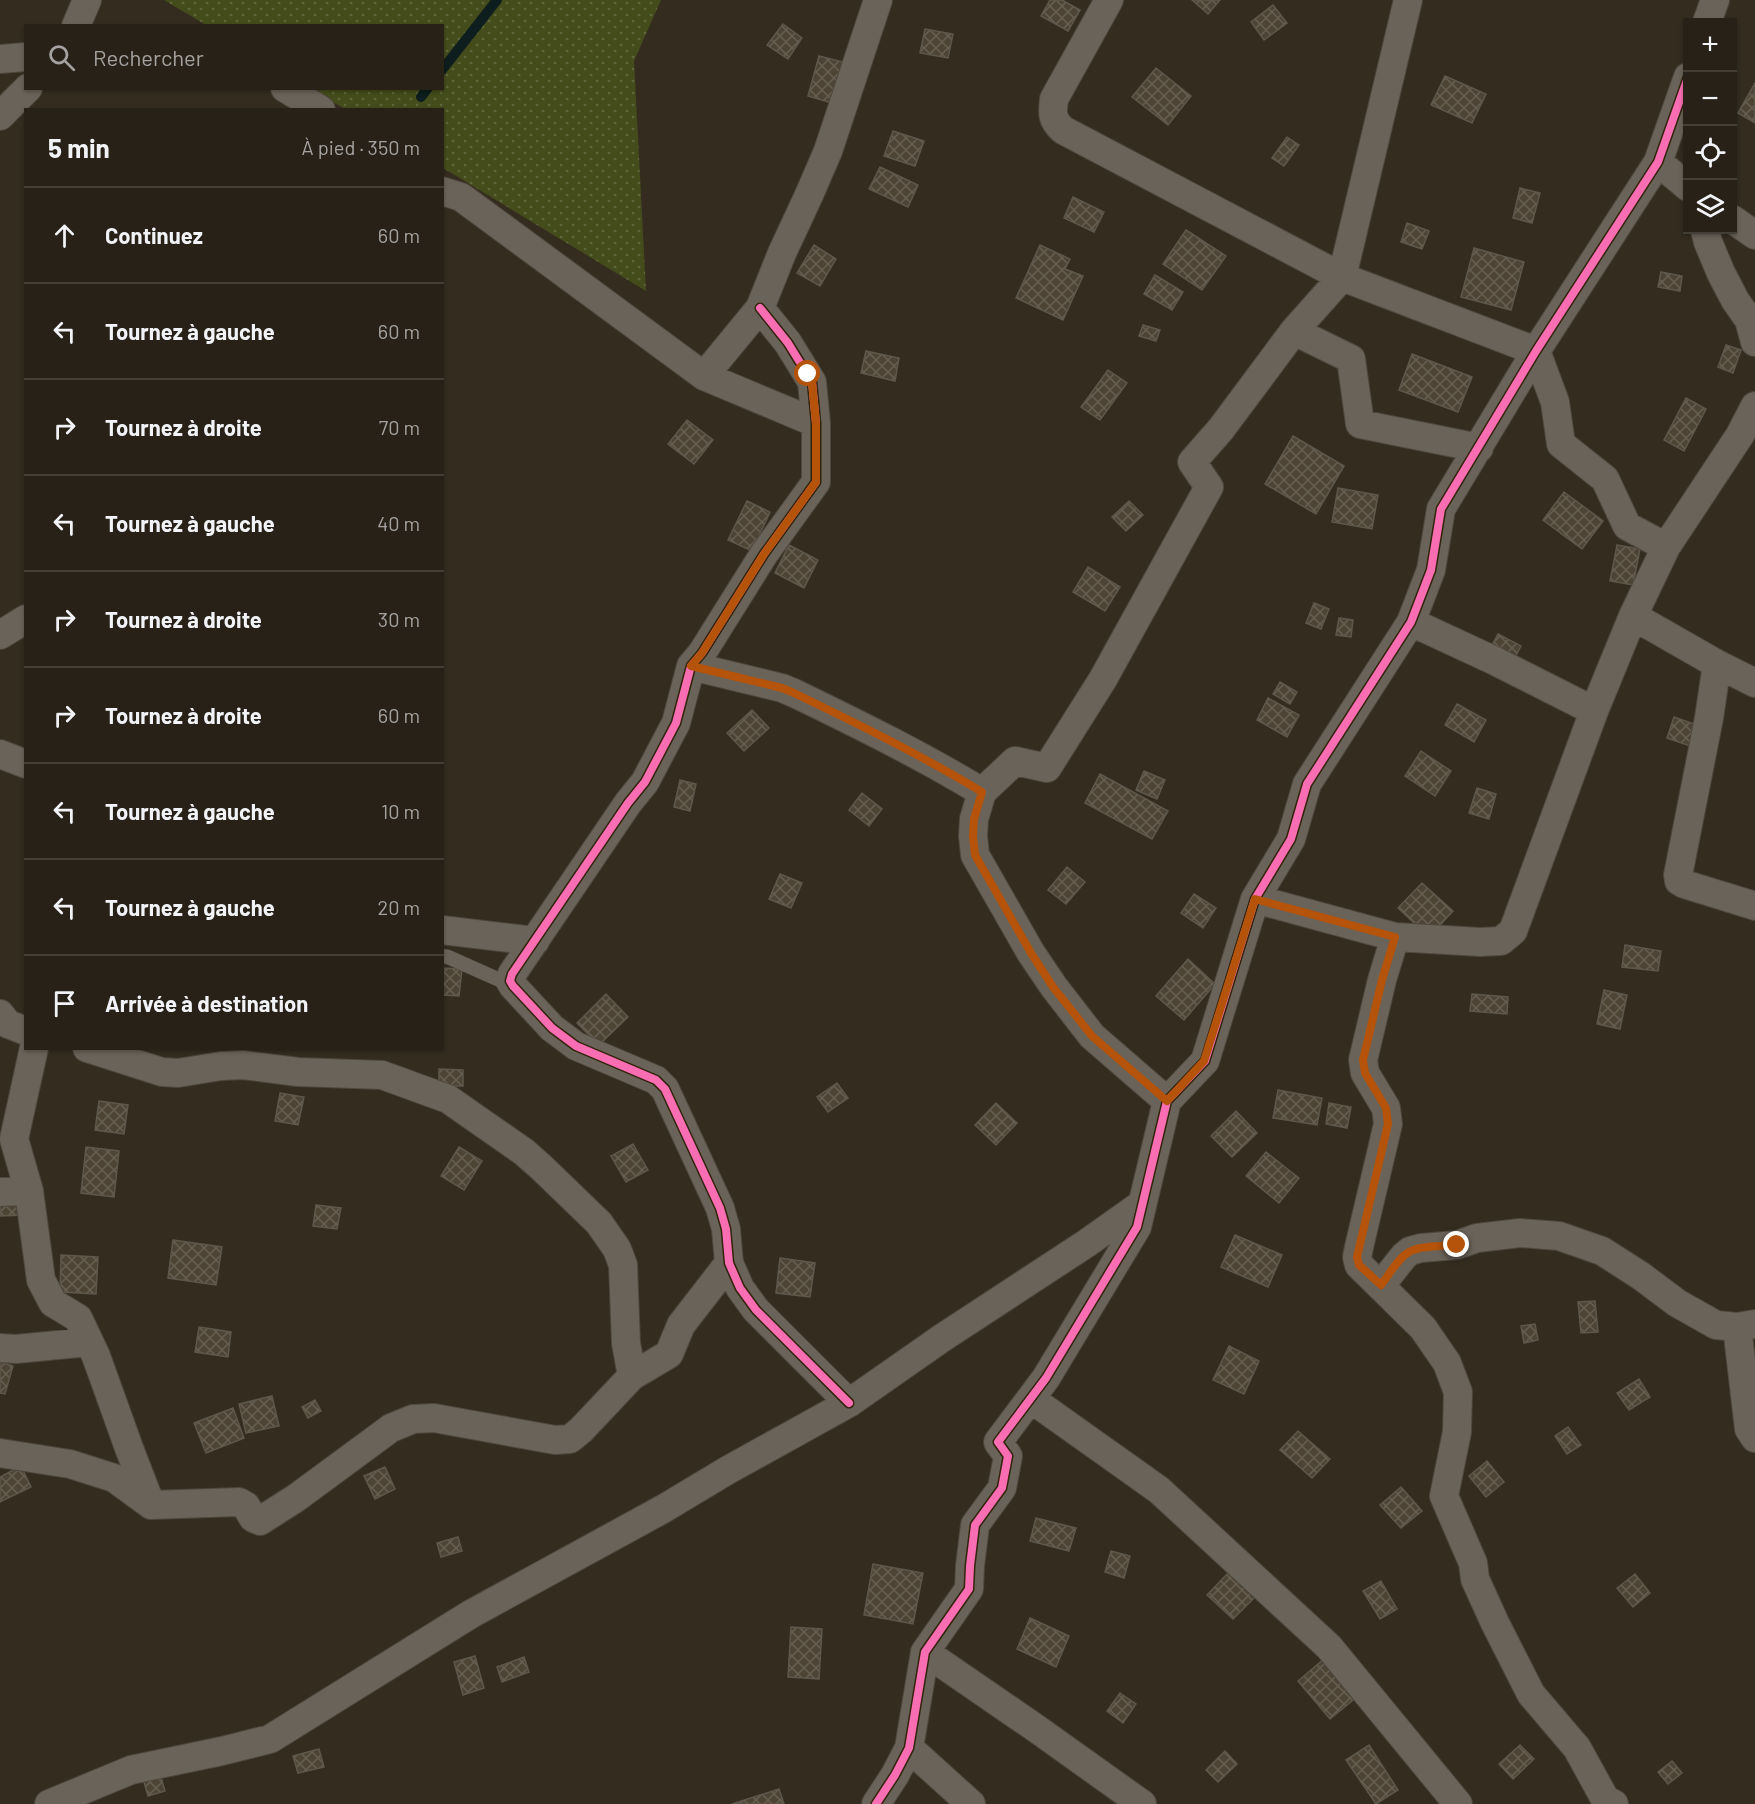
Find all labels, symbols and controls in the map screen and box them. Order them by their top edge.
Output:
map controls [1683,18,1737,234]
button: + [1683,18,1737,72]
search box [24,24,444,90]
icon: search [45,41,78,74]
text: Rechercher [93,44,204,70]
button: − [1683,72,1737,126]
button: locate [1683,126,1737,180]
text: 5 min [48,132,110,163]
text: À pied · 350 m [302,135,420,159]
button: layers [1683,180,1737,234]
icon: ahead [48,219,81,252]
text: Continuez [105,222,203,248]
text: 60 m [378,223,420,247]
icon: left [48,315,81,348]
text: Tournez à gauche [105,318,275,344]
text: 60 m [378,319,420,343]
route start [794,360,820,386]
icon: right [48,411,81,444]
text: Tournez à droite [105,414,262,440]
text: 70 m [379,415,420,439]
icon: left [48,507,81,540]
text: Tournez à gauche [105,510,275,536]
text: 40 m [377,511,420,535]
icon: right [48,603,81,636]
text: Tournez à droite [105,606,262,632]
text: 30 m [378,607,420,631]
icon: right [48,699,81,732]
text: Tournez à droite [105,702,262,728]
text: 60 m [378,703,420,727]
icon: left [48,795,81,828]
text: Tournez à gauche [105,798,275,824]
text: 10 m [381,799,420,823]
icon: left [48,891,81,924]
text: Tournez à gauche [105,894,275,920]
text: 20 m [377,895,420,919]
icon: arrive [48,987,81,1020]
text: Arrivée à destination [105,990,308,1016]
route end [1443,1231,1469,1257]

